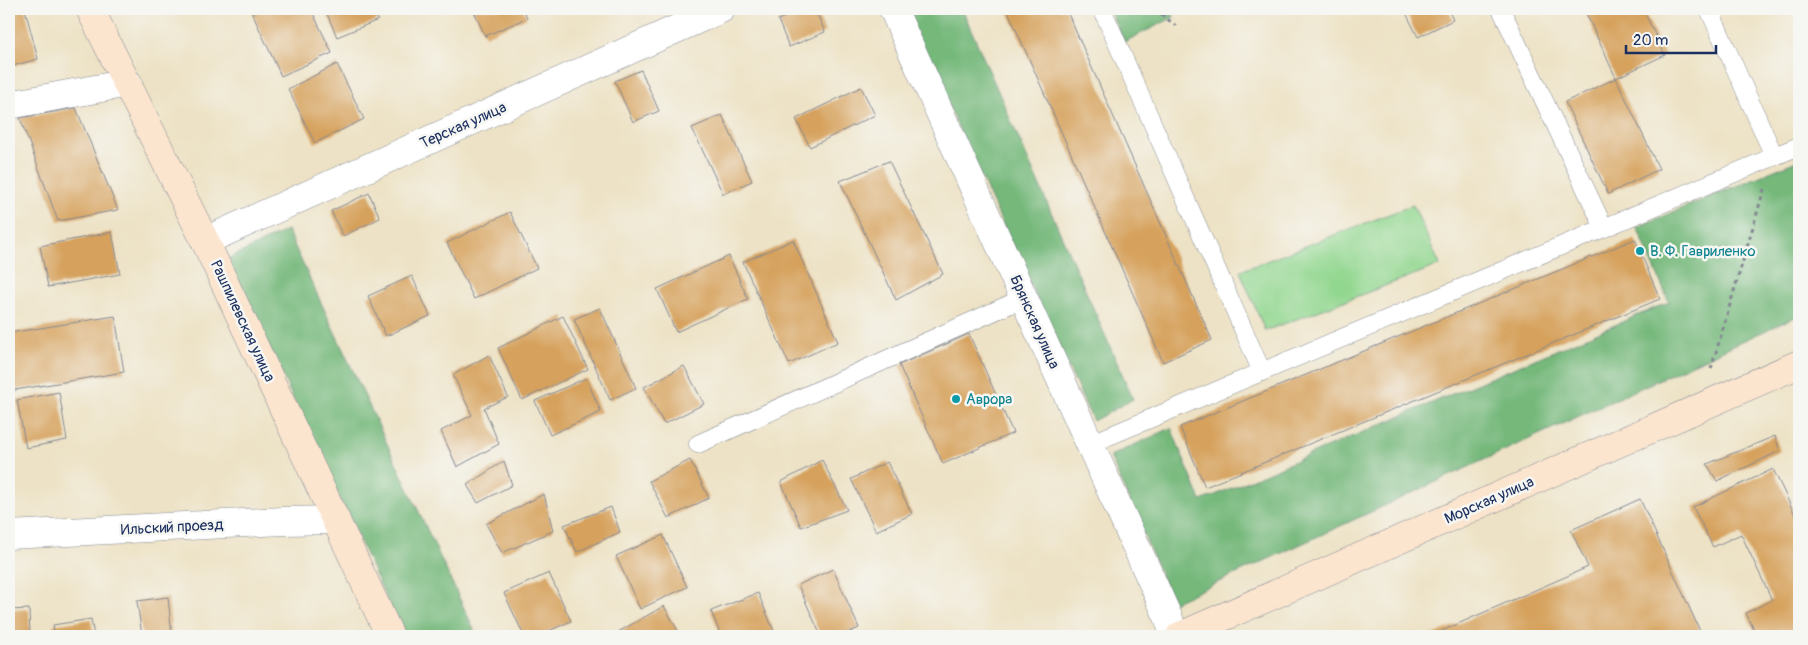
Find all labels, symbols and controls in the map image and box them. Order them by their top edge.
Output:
scale bar [1626,22,1716,54]
text: 20 m [1633,31,1668,50]
street label: Терская улица [417,98,509,153]
place label: В. Ф. Гавриленко [1650,242,1755,261]
marker: В. Ф. Гавриленко [1634,245,1646,257]
street label: Рашпилевская улица [206,257,279,385]
street label: Брянская улица [1005,272,1064,372]
place label: Аврора [966,390,1012,409]
marker: Аврора [950,393,962,405]
street label: Морская улица [1442,472,1537,529]
street label: Ильский проезд [120,515,224,540]

